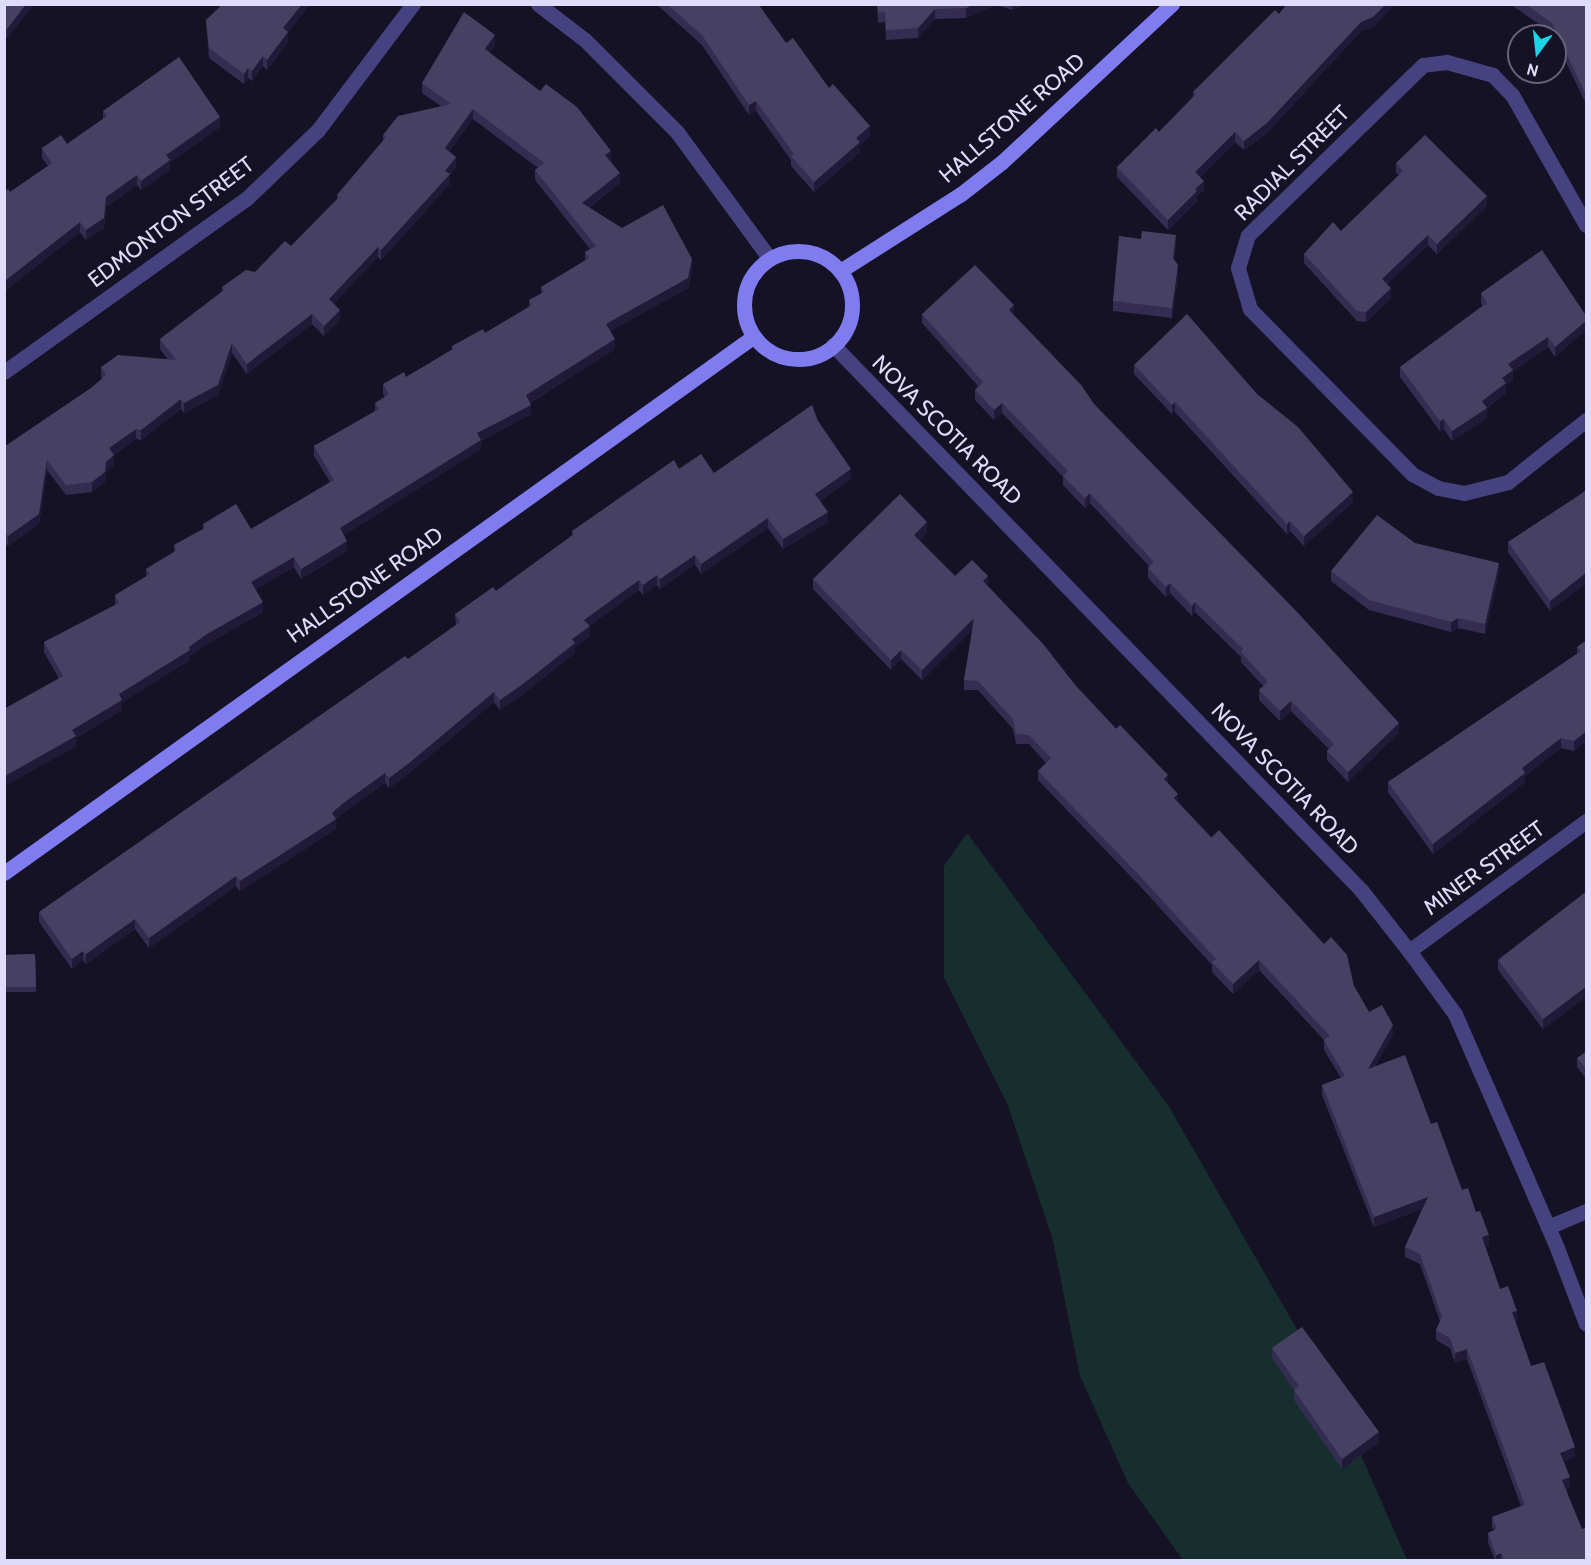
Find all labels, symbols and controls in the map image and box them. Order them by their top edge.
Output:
north arrow [1507,24,1567,84]
street label: HALLSTONE ROAD [934,48,1090,188]
text: N [1525,59,1541,81]
street label: RADIAL STREET [1229,100,1355,226]
street label: EDMONTON STREET [83,151,259,293]
street label: NOVA SCOTIA ROAD [867,350,1027,510]
street label: HALLSTONE ROAD [282,521,448,649]
street label: NOVA SCOTIA ROAD [1206,698,1364,860]
street label: MINER STREET [1418,815,1550,921]

